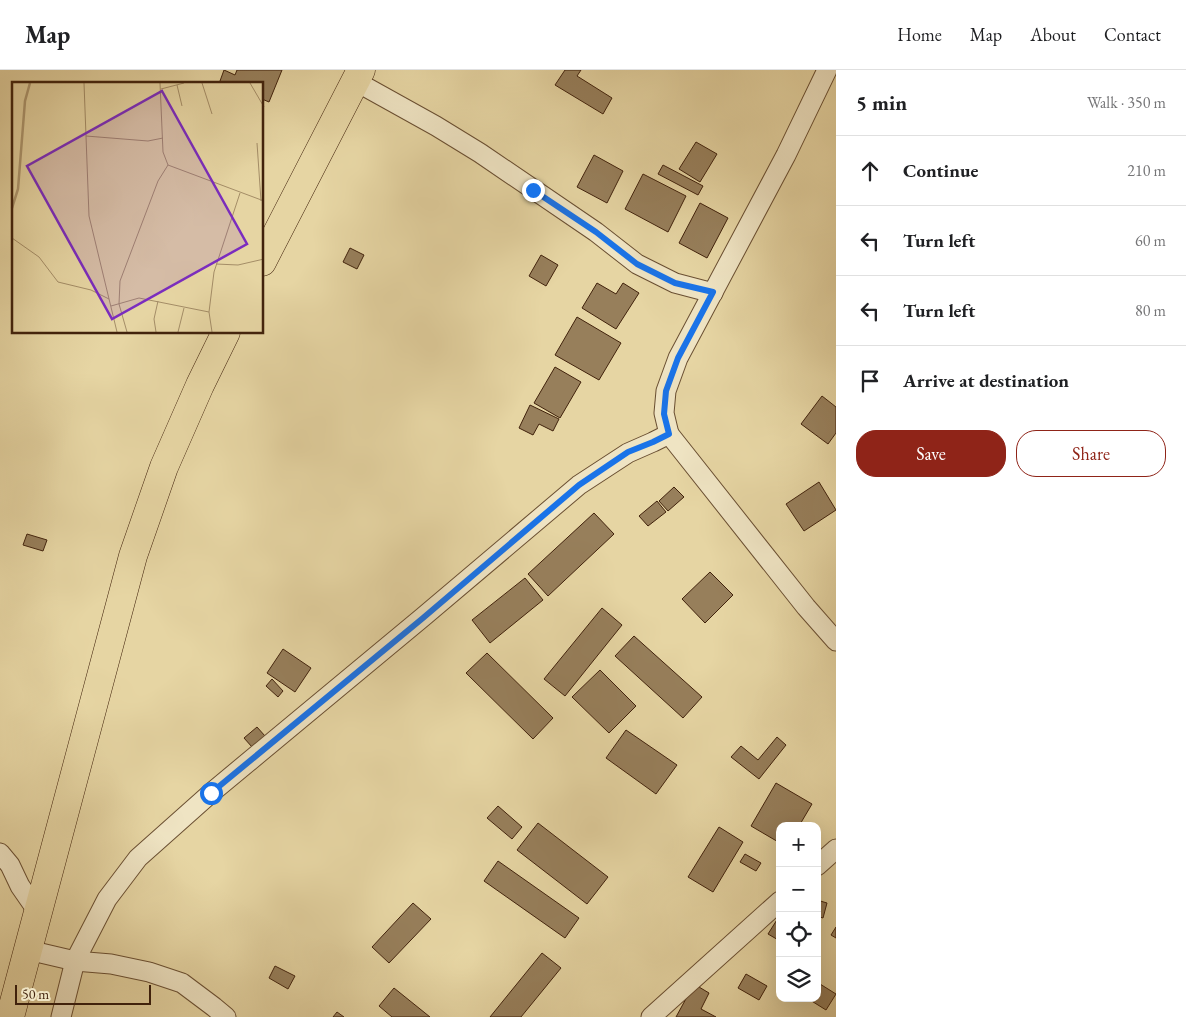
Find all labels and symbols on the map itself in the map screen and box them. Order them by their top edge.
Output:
inset map [12,82,264,334]
route end [522,179,545,202]
route start [200,782,223,805]
scale bar [15,982,151,1005]

